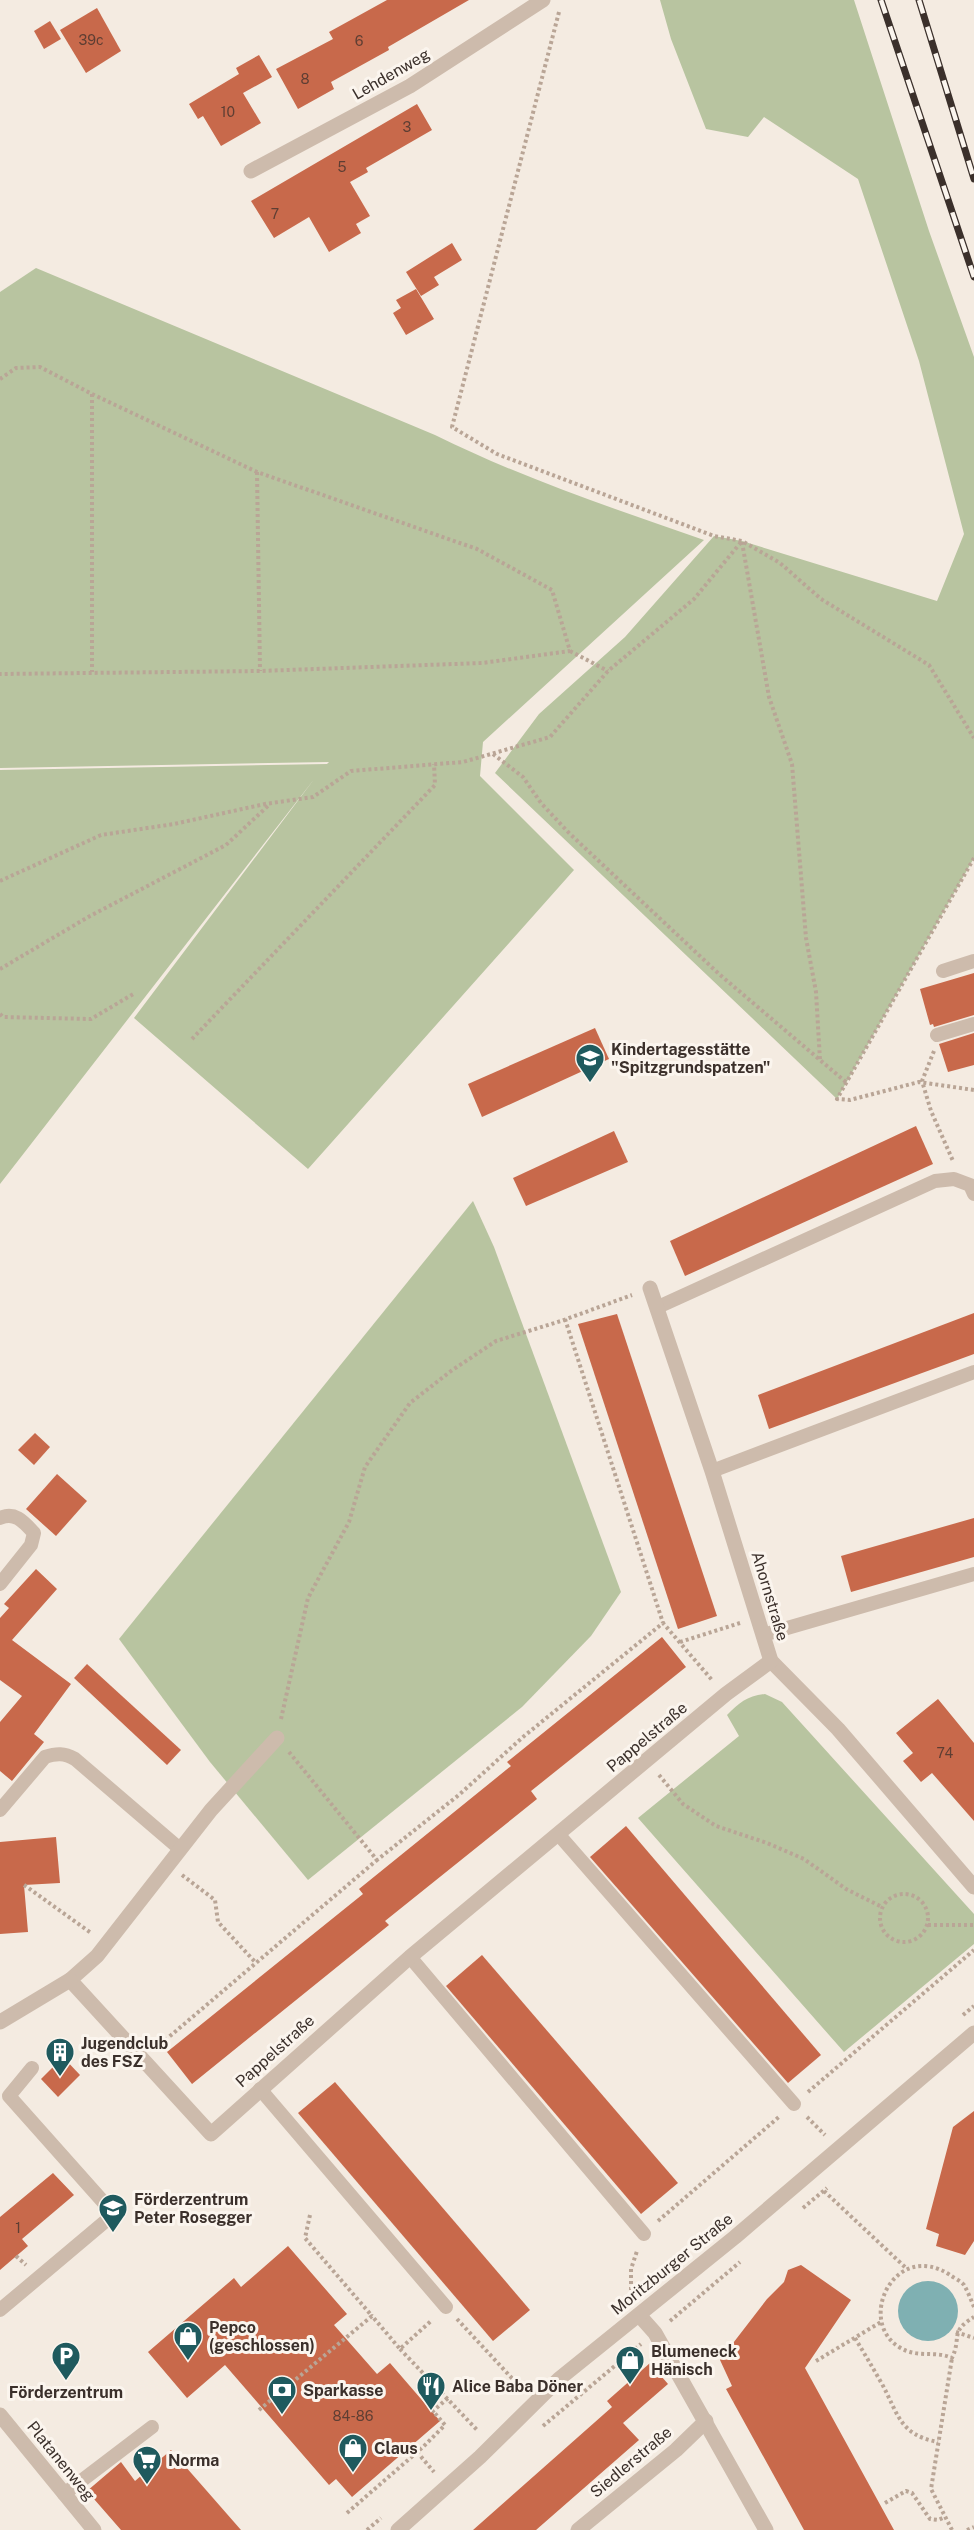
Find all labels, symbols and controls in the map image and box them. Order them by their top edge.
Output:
house number: 39c [78,32,104,48]
house number: 6 [355,33,364,49]
street label: Lehdenweg [349,44,433,104]
house number: 8 [300,71,310,87]
house number: 10 [221,104,235,120]
house number: 3 [403,119,412,135]
house number: 5 [338,159,347,175]
house number: 7 [271,206,279,222]
place label: Kindertagesstätte "Spitzgrundspatzen" [611,1040,771,1077]
school or university icon: Kindertagesstätte "Spitzgrundspatzen" [574,1042,606,1084]
street label: Ahornstraße [747,1549,793,1643]
street label: Pappelstraße [603,1698,691,1776]
house number: 74 [937,1745,954,1761]
street label: Pappelstraße [232,2011,318,2091]
place label: Jugendclub des FSZ [81,2034,169,2071]
building icon: Jugendclub des FSZ [44,2036,76,2078]
place label: Förderzentrum Peter Rosegger [134,2190,253,2227]
school or university icon: Förderzentrum Peter Rosegger [97,2192,129,2234]
street label: Moritzburger Straße [607,2209,737,2319]
house number: 1 [15,2220,21,2236]
place label: Pepco (geschlossen) [209,2318,315,2355]
shop icon: Pepco (geschlossen) [172,2320,204,2362]
parking icon: Förderzentrum [50,2340,82,2382]
place label: Blumeneck Hänisch [651,2342,737,2379]
shop icon: Blumeneck Hänisch [614,2344,646,2386]
restaurant icon: Alice Baba Döner [415,2370,447,2412]
bank icon: Sparkasse [266,2374,298,2416]
place label: Alice Baba Döner [452,2377,583,2396]
place label: Sparkasse [303,2381,383,2400]
place label: Förderzentrum [9,2383,123,2402]
house number: 84-86 [333,2408,374,2424]
street label: Platanenweg [23,2417,99,2505]
street label: Siedlerstraße [586,2422,676,2502]
shop icon: Claus [337,2432,369,2474]
place label: Claus [374,2439,418,2458]
supermarket icon: Norma [131,2444,163,2486]
place label: Norma [168,2451,219,2470]

